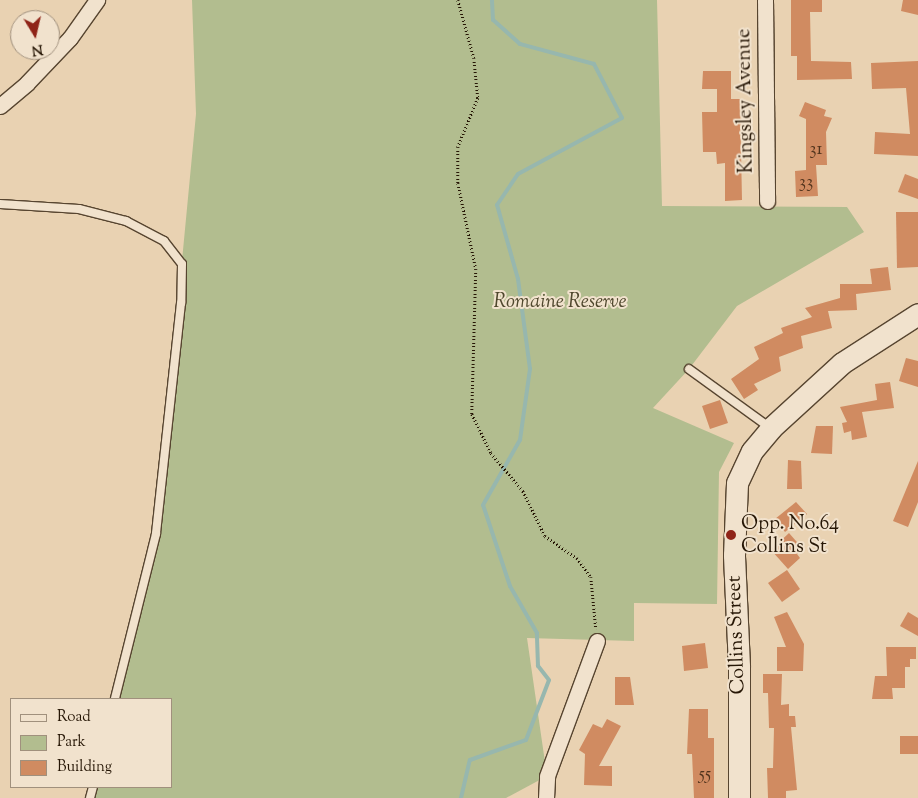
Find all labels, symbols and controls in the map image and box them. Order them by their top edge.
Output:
north arrow [10,10,60,60]
street label: Kingsley Avenue [733,28,759,174]
text: N [30,38,44,60]
house number: 31 [809,139,823,161]
house number: 33 [799,172,813,194]
park label: Romaine Reserve [493,290,627,314]
place label: Opp. No.64 Collins St [741,512,839,559]
marker: Opp. No.64 Collins St [725,529,737,541]
street label: Collins Street [723,575,751,695]
legend [10,698,172,788]
text: Road [57,707,91,728]
text: Park [57,732,86,753]
text: Building [57,757,112,778]
house number: 55 [699,764,711,786]

